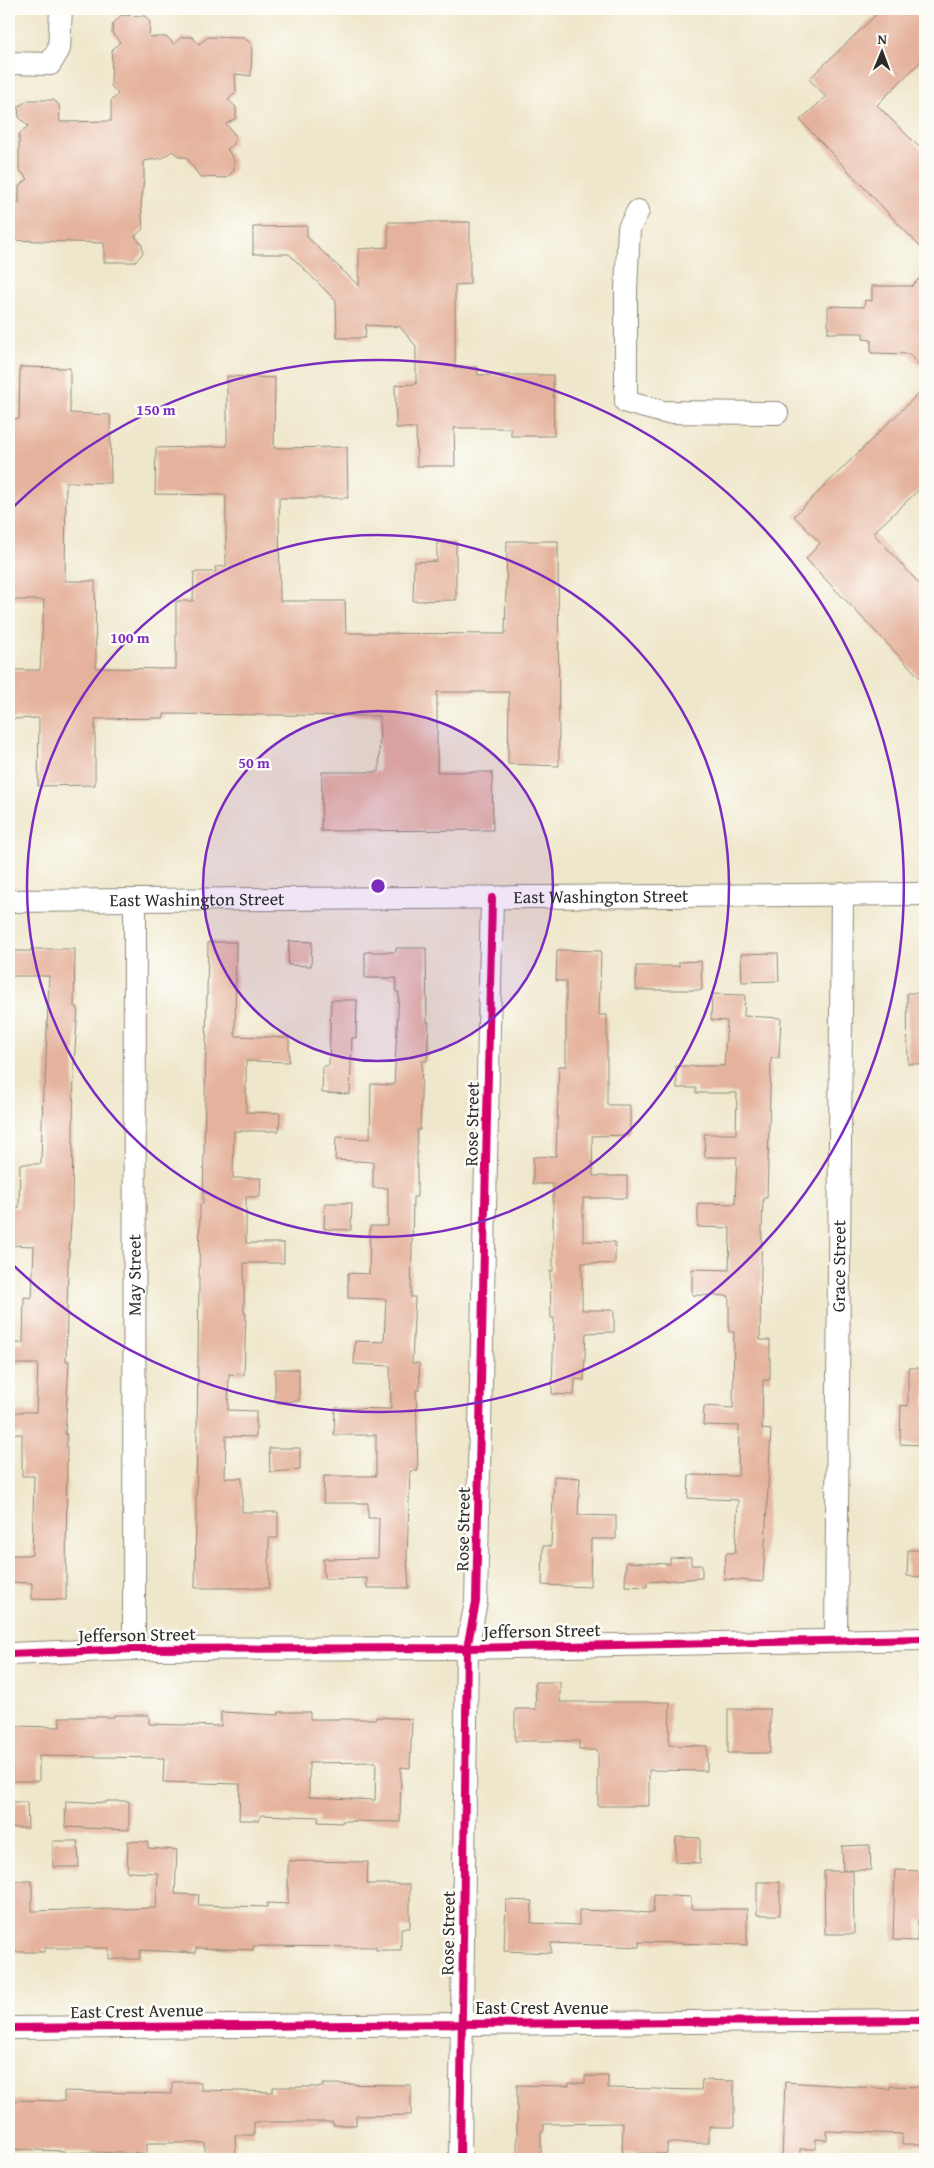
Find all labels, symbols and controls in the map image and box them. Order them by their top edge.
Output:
north arrow [856,28,906,78]
text: N [877,29,888,49]
text: 150 m [136,399,176,420]
text: 100 m [110,627,150,648]
text: 50 m [238,752,270,773]
centre of rings [369,877,387,895]
street label: East Washington Street [513,882,689,910]
street label: East Washington Street [109,885,285,913]
street label: Rose Street [457,1081,486,1167]
street label: Grace Street [825,1219,852,1312]
street label: May Street [120,1233,148,1316]
street label: Rose Street [448,1486,477,1572]
street label: Jefferson Street [481,1616,602,1645]
street label: Jefferson Street [76,1620,197,1649]
street label: Rose Street [433,1890,462,1976]
street label: East Crest Avenue [475,1994,609,2021]
street label: East Crest Avenue [70,1996,204,2025]

